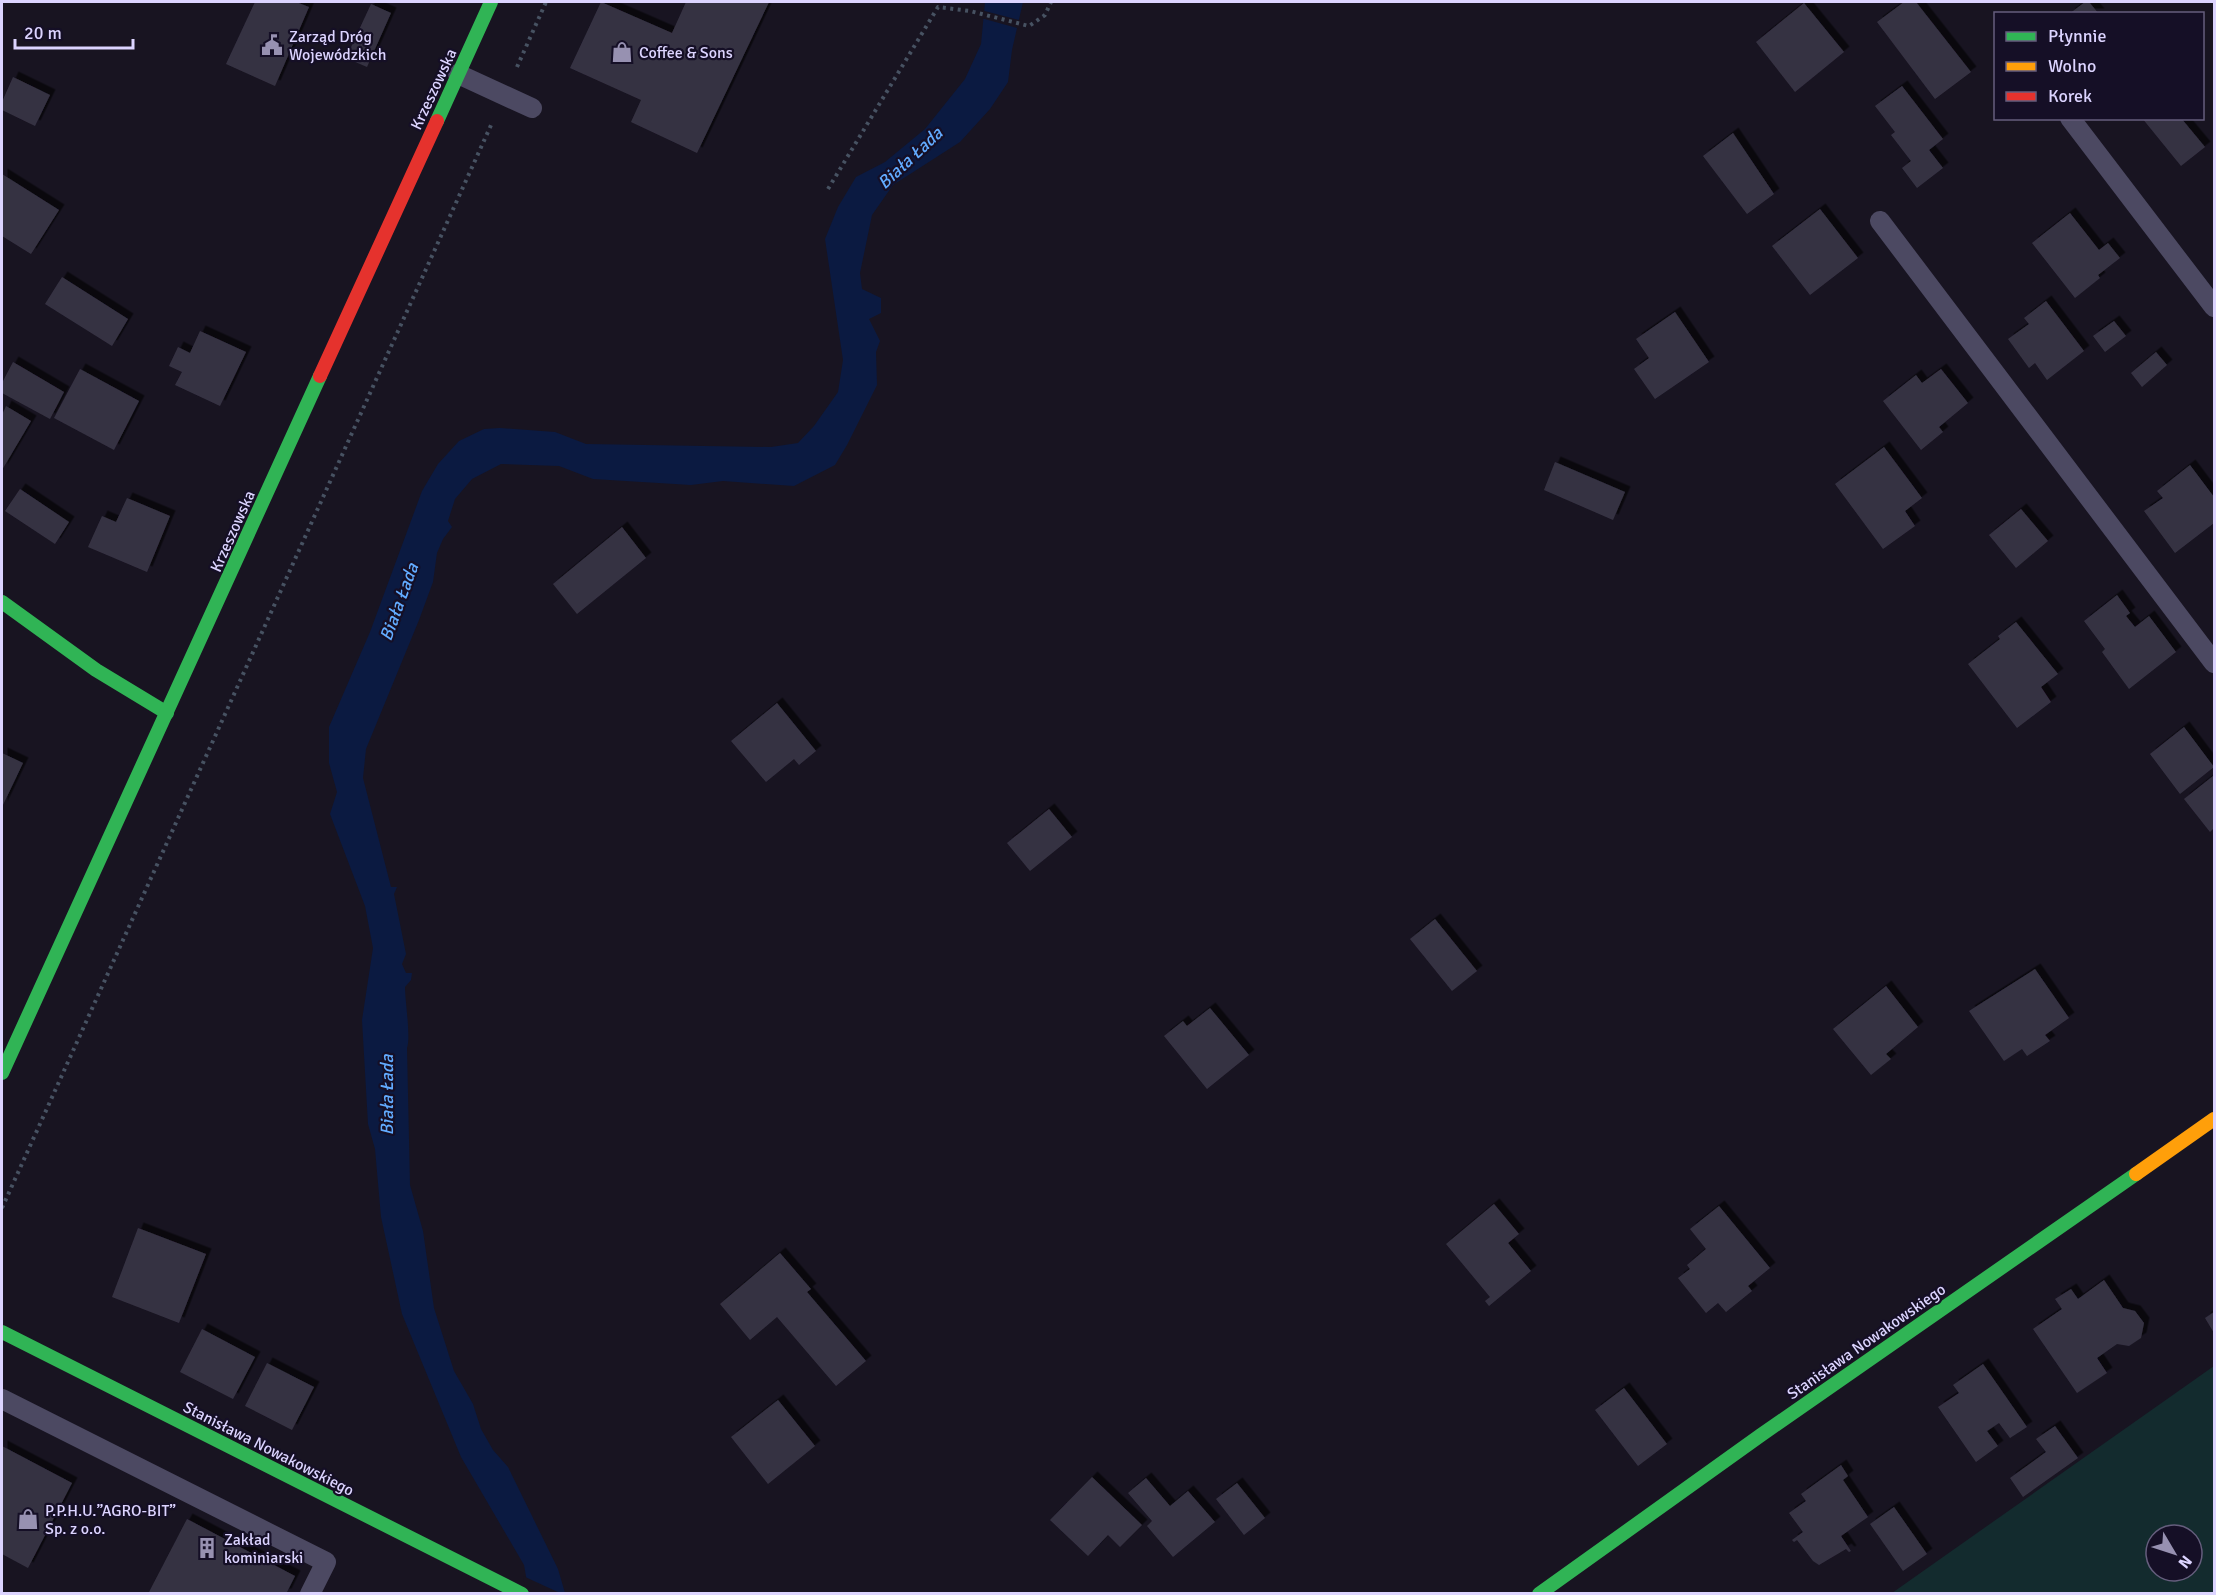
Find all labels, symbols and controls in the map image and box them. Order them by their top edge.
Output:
scale bar [15,12,134,50]
legend [1994,12,2204,120]
text: 20 m [24,22,62,44]
text: Płynnie [2048,25,2106,47]
place label: Zarząd Dróg Wojewódzkich [289,27,386,65]
public building icon: Zarząd Dróg Wojewódzkich [260,33,284,57]
shop icon: Coffee & Sons [610,40,634,64]
place label: Coffee & Sons [639,43,733,63]
street label: Krzeszowska [406,46,461,133]
text: Wolno [2048,55,2096,77]
text: Korek [2048,85,2092,107]
water label: Biała Łada [873,122,948,194]
street label: Krzeszowska [206,487,260,575]
water label: Biała Łada [375,559,423,644]
water label: Biała Łada [376,1054,398,1136]
street label: Stanisława Nowakowskiego [1783,1279,1950,1404]
street label: Stanisława Nowakowskiego [180,1397,357,1501]
place label: P.P.H.U.”AGRO-BIT” Sp. z o.o. [45,1501,176,1539]
shop icon: P.P.H.U.”AGRO-BIT” Sp. z o.o. [16,1507,40,1531]
north arrow [2144,1523,2204,1583]
place label: Zakład kominiarski [224,1530,303,1568]
building icon: Zakład kominiarski [195,1536,219,1560]
text: N [2174,1551,2196,1572]

